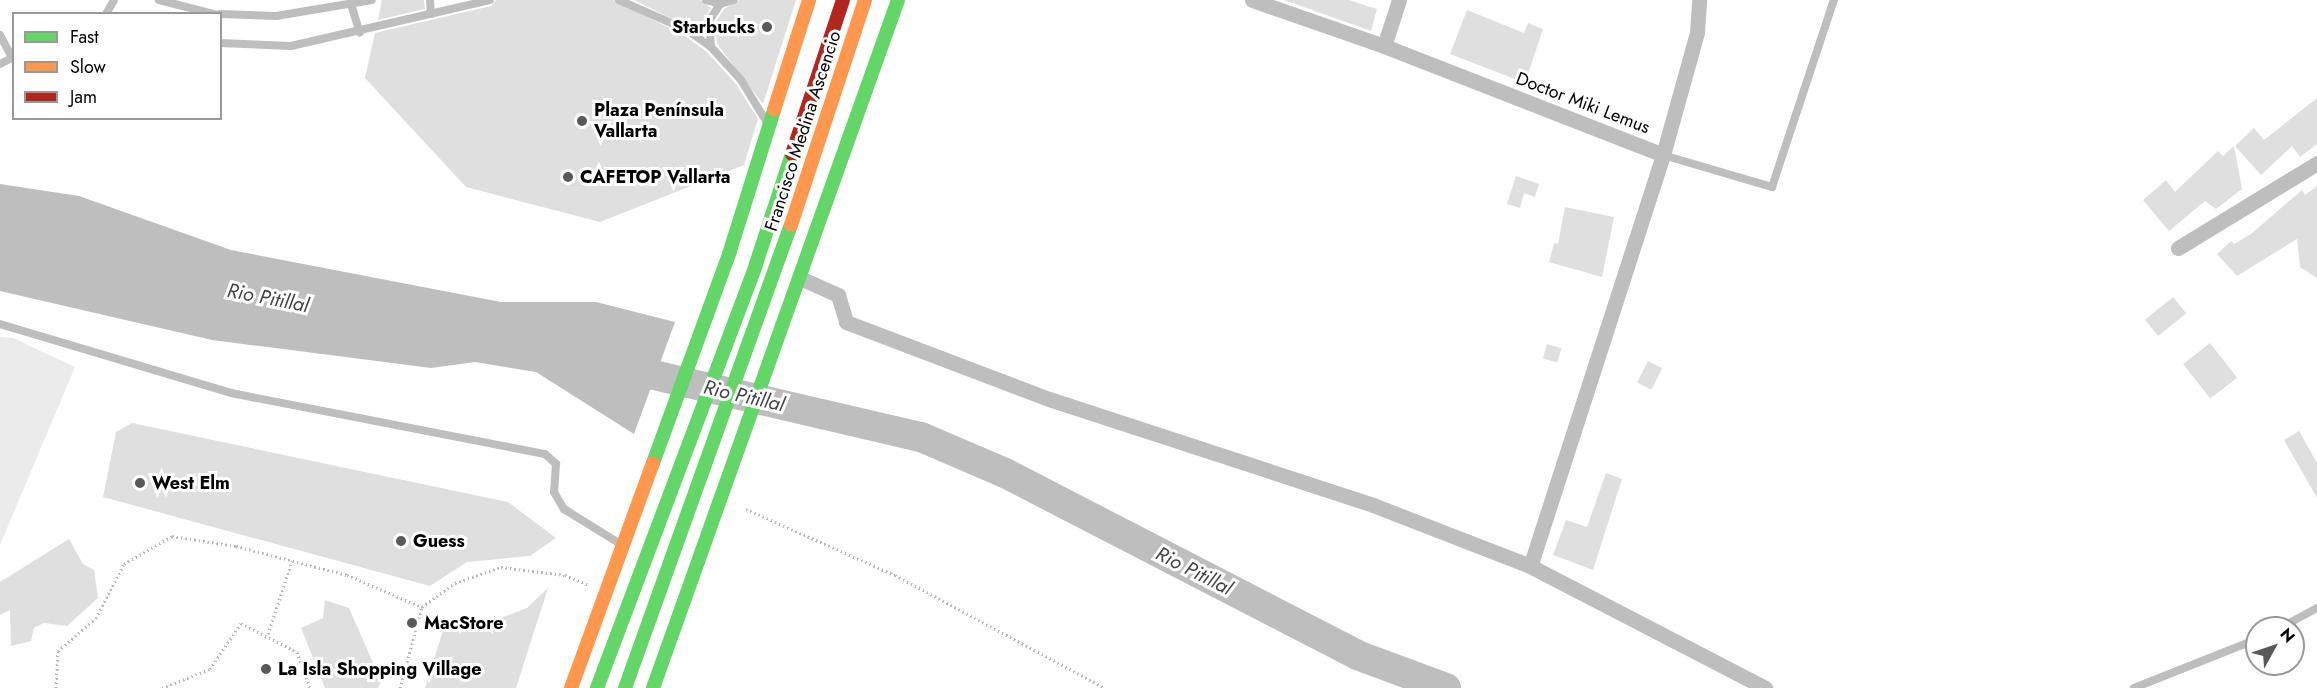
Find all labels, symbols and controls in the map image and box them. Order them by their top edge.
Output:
legend [12,12,222,120]
place label: Starbucks [672,16,755,38]
marker: Starbucks [760,20,774,34]
text: Fast [70,24,99,50]
street label: Francisco Medina Ascencio [760,28,846,234]
text: Slow [70,54,106,80]
street label: Doctor Miki Lemus [1513,68,1653,138]
text: Jam [70,84,97,110]
place label: Plaza Península Vallarta [594,100,724,142]
marker: Plaza Península Vallarta [575,114,589,128]
place label: CAFETOP Vallarta [580,166,730,188]
marker: CAFETOP Vallarta [561,170,575,184]
water label: Rio Pitillal [225,278,311,318]
water label: Rio Pitillal [701,375,787,417]
place label: West Elm [152,472,230,494]
marker: West Elm [133,476,147,490]
place label: Guess [413,530,465,552]
marker: Guess [394,534,408,548]
water label: Rio Pitillal [1152,542,1236,600]
place label: MacStore [424,612,504,634]
marker: MacStore [405,616,419,630]
north arrow [2245,616,2305,676]
text: N [2275,623,2301,648]
place label: La Isla Shopping Village [278,658,481,680]
marker: La Isla Shopping Village [259,662,273,676]

